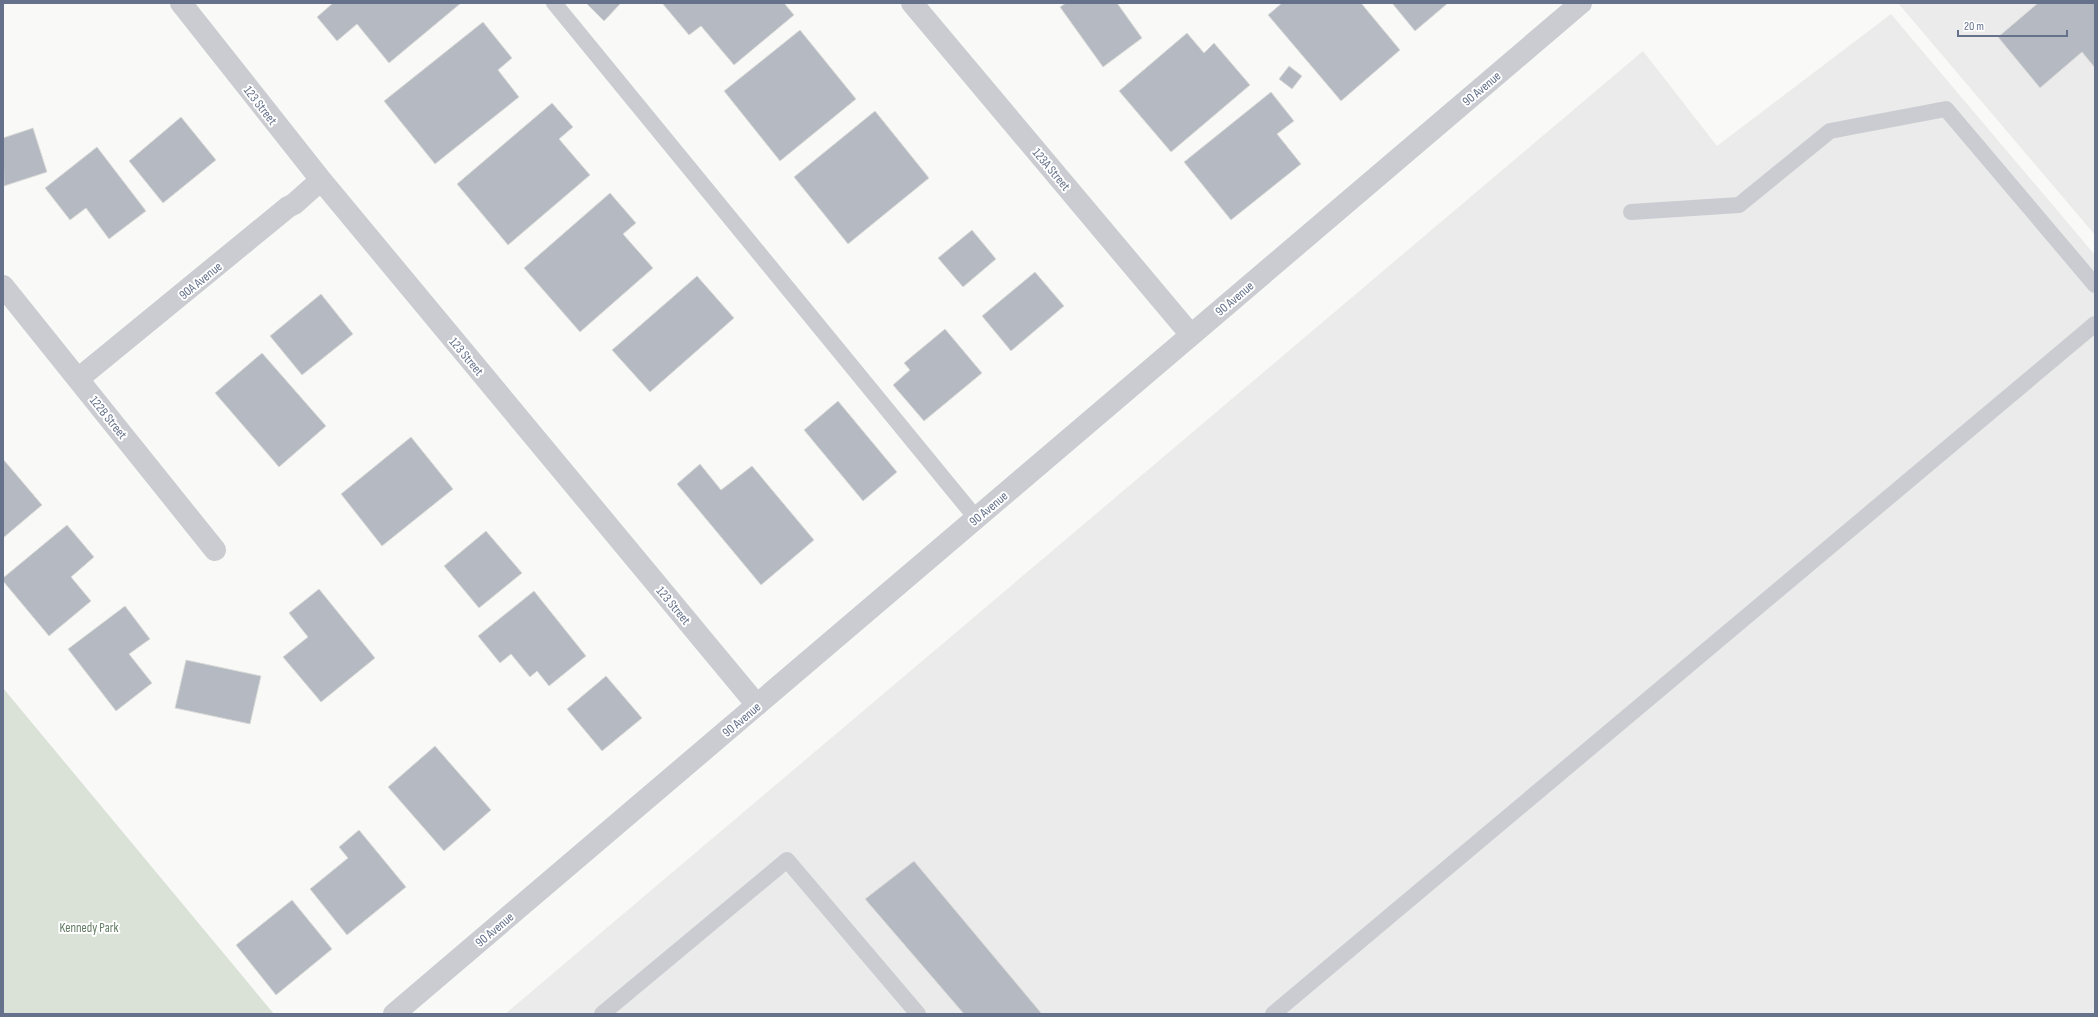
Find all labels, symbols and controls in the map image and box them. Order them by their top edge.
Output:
scale bar [1958,12,2067,38]
text: 20 m [1964,19,1984,34]
street label: 90 Avenue [1459,68,1504,109]
street label: 123 Street [240,83,280,128]
street label: 123A Street [1029,145,1074,194]
street label: 90A Avenue [176,259,225,303]
street label: 90 Avenue [1212,278,1257,319]
street label: 123 Street [446,334,487,379]
street label: 122B Street [86,393,130,442]
street label: 90 Avenue [966,488,1011,529]
street label: 123 Street [653,583,694,628]
street label: 90 Avenue [719,699,764,740]
street label: 90 Avenue [472,909,517,950]
park label: Kennedy Park [60,920,118,936]

